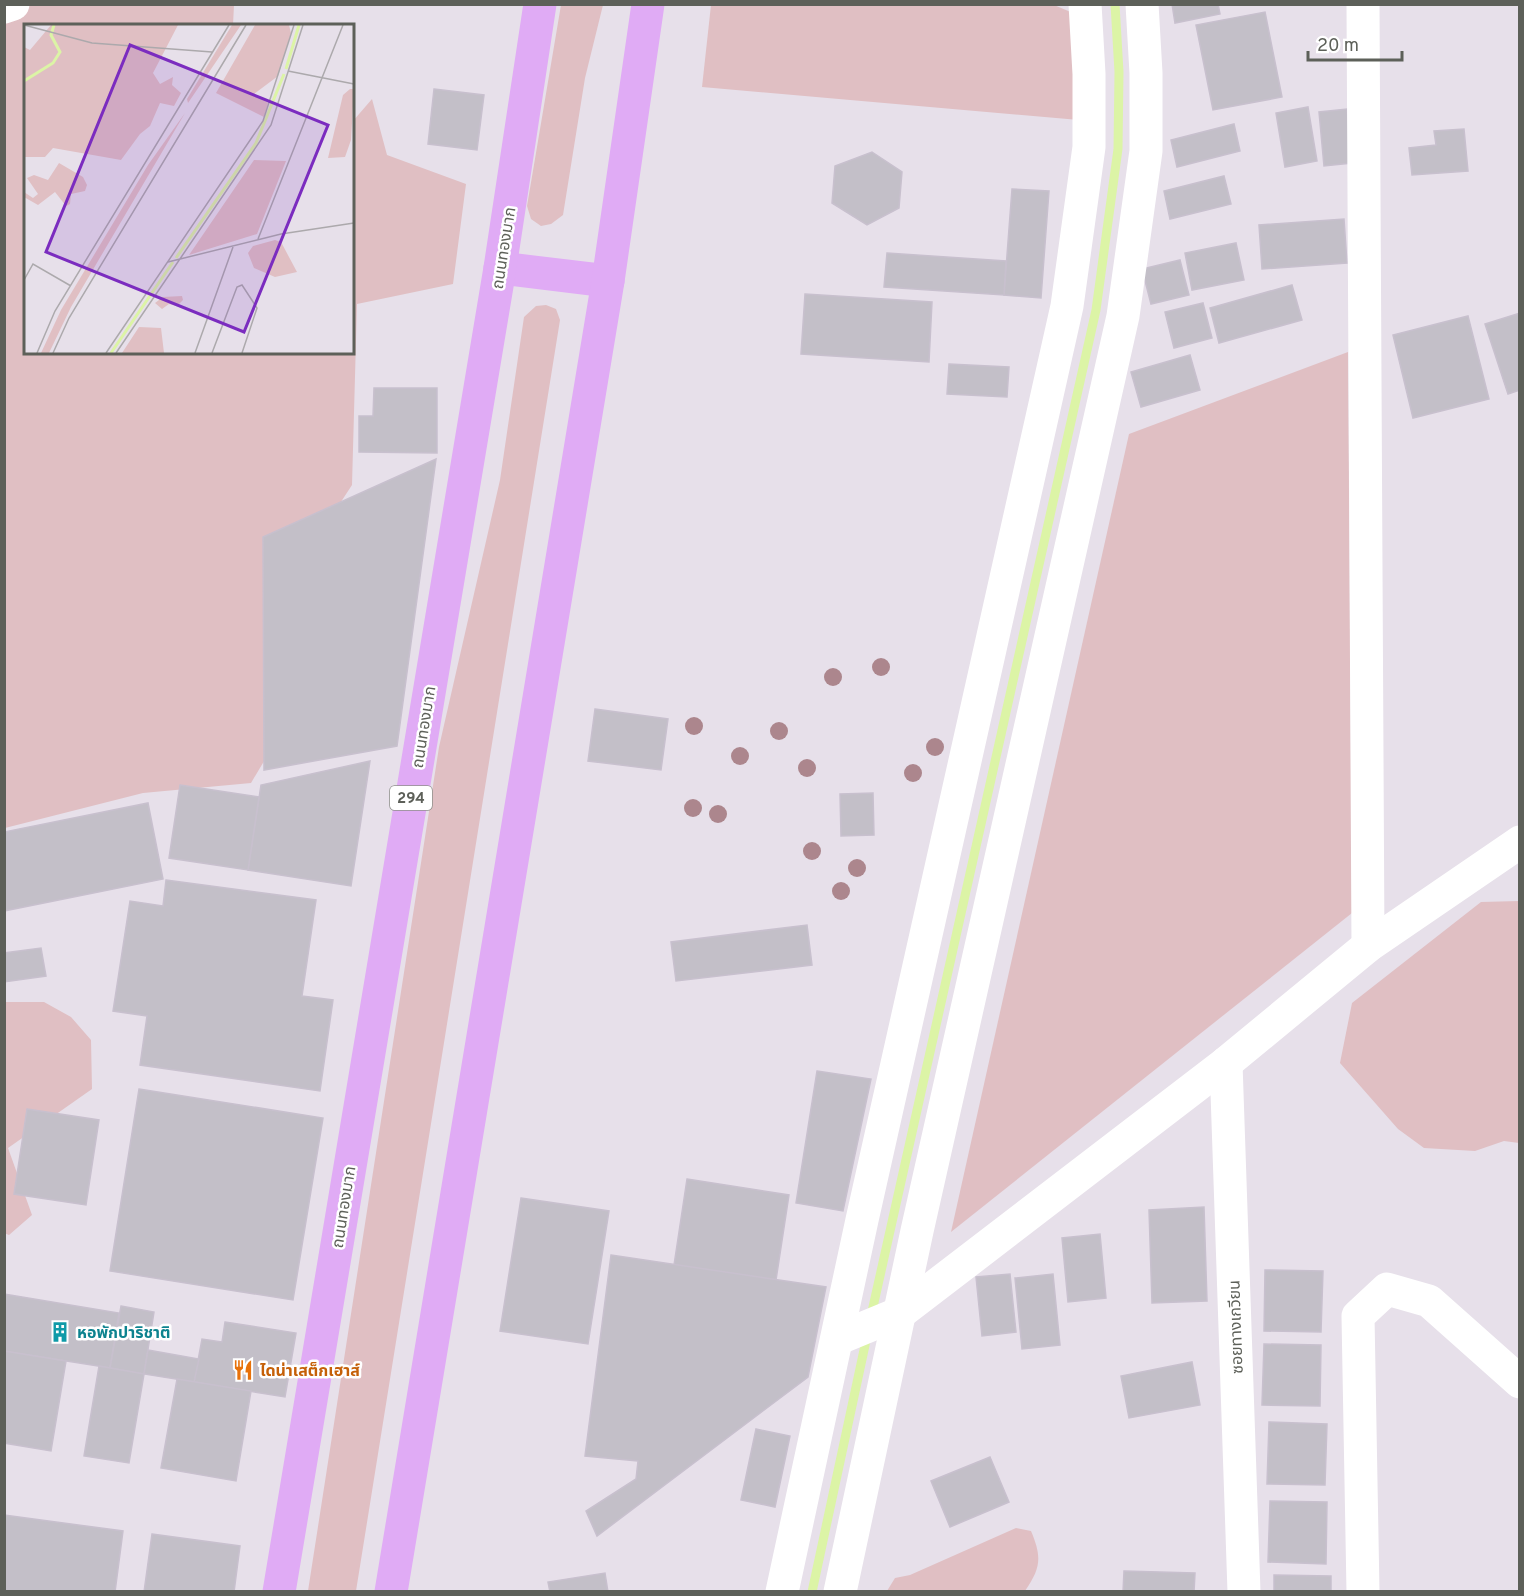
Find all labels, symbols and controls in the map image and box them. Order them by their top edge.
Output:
inset map [24,24,354,354]
scale bar [1308,24,1402,62]
text: 20 m [1317,35,1359,58]
street label: ถนนทองมาก [489,206,521,291]
street label: ถนนทองมาก [409,685,441,770]
road number: 294 [390,786,432,810]
street label: ถนนทองมาก [329,1165,361,1250]
street label: ซอยทางเกวียน [1225,1280,1249,1374]
building icon: หอพักปาริชาติ [48,1320,72,1344]
place label: หอพักปาริชาติ [77,1324,170,1344]
restaurant icon: ไดน่าเสต็กเฮาส์ [231,1358,255,1382]
place label: ไดน่าเสต็กเฮาส์ [260,1362,360,1382]

